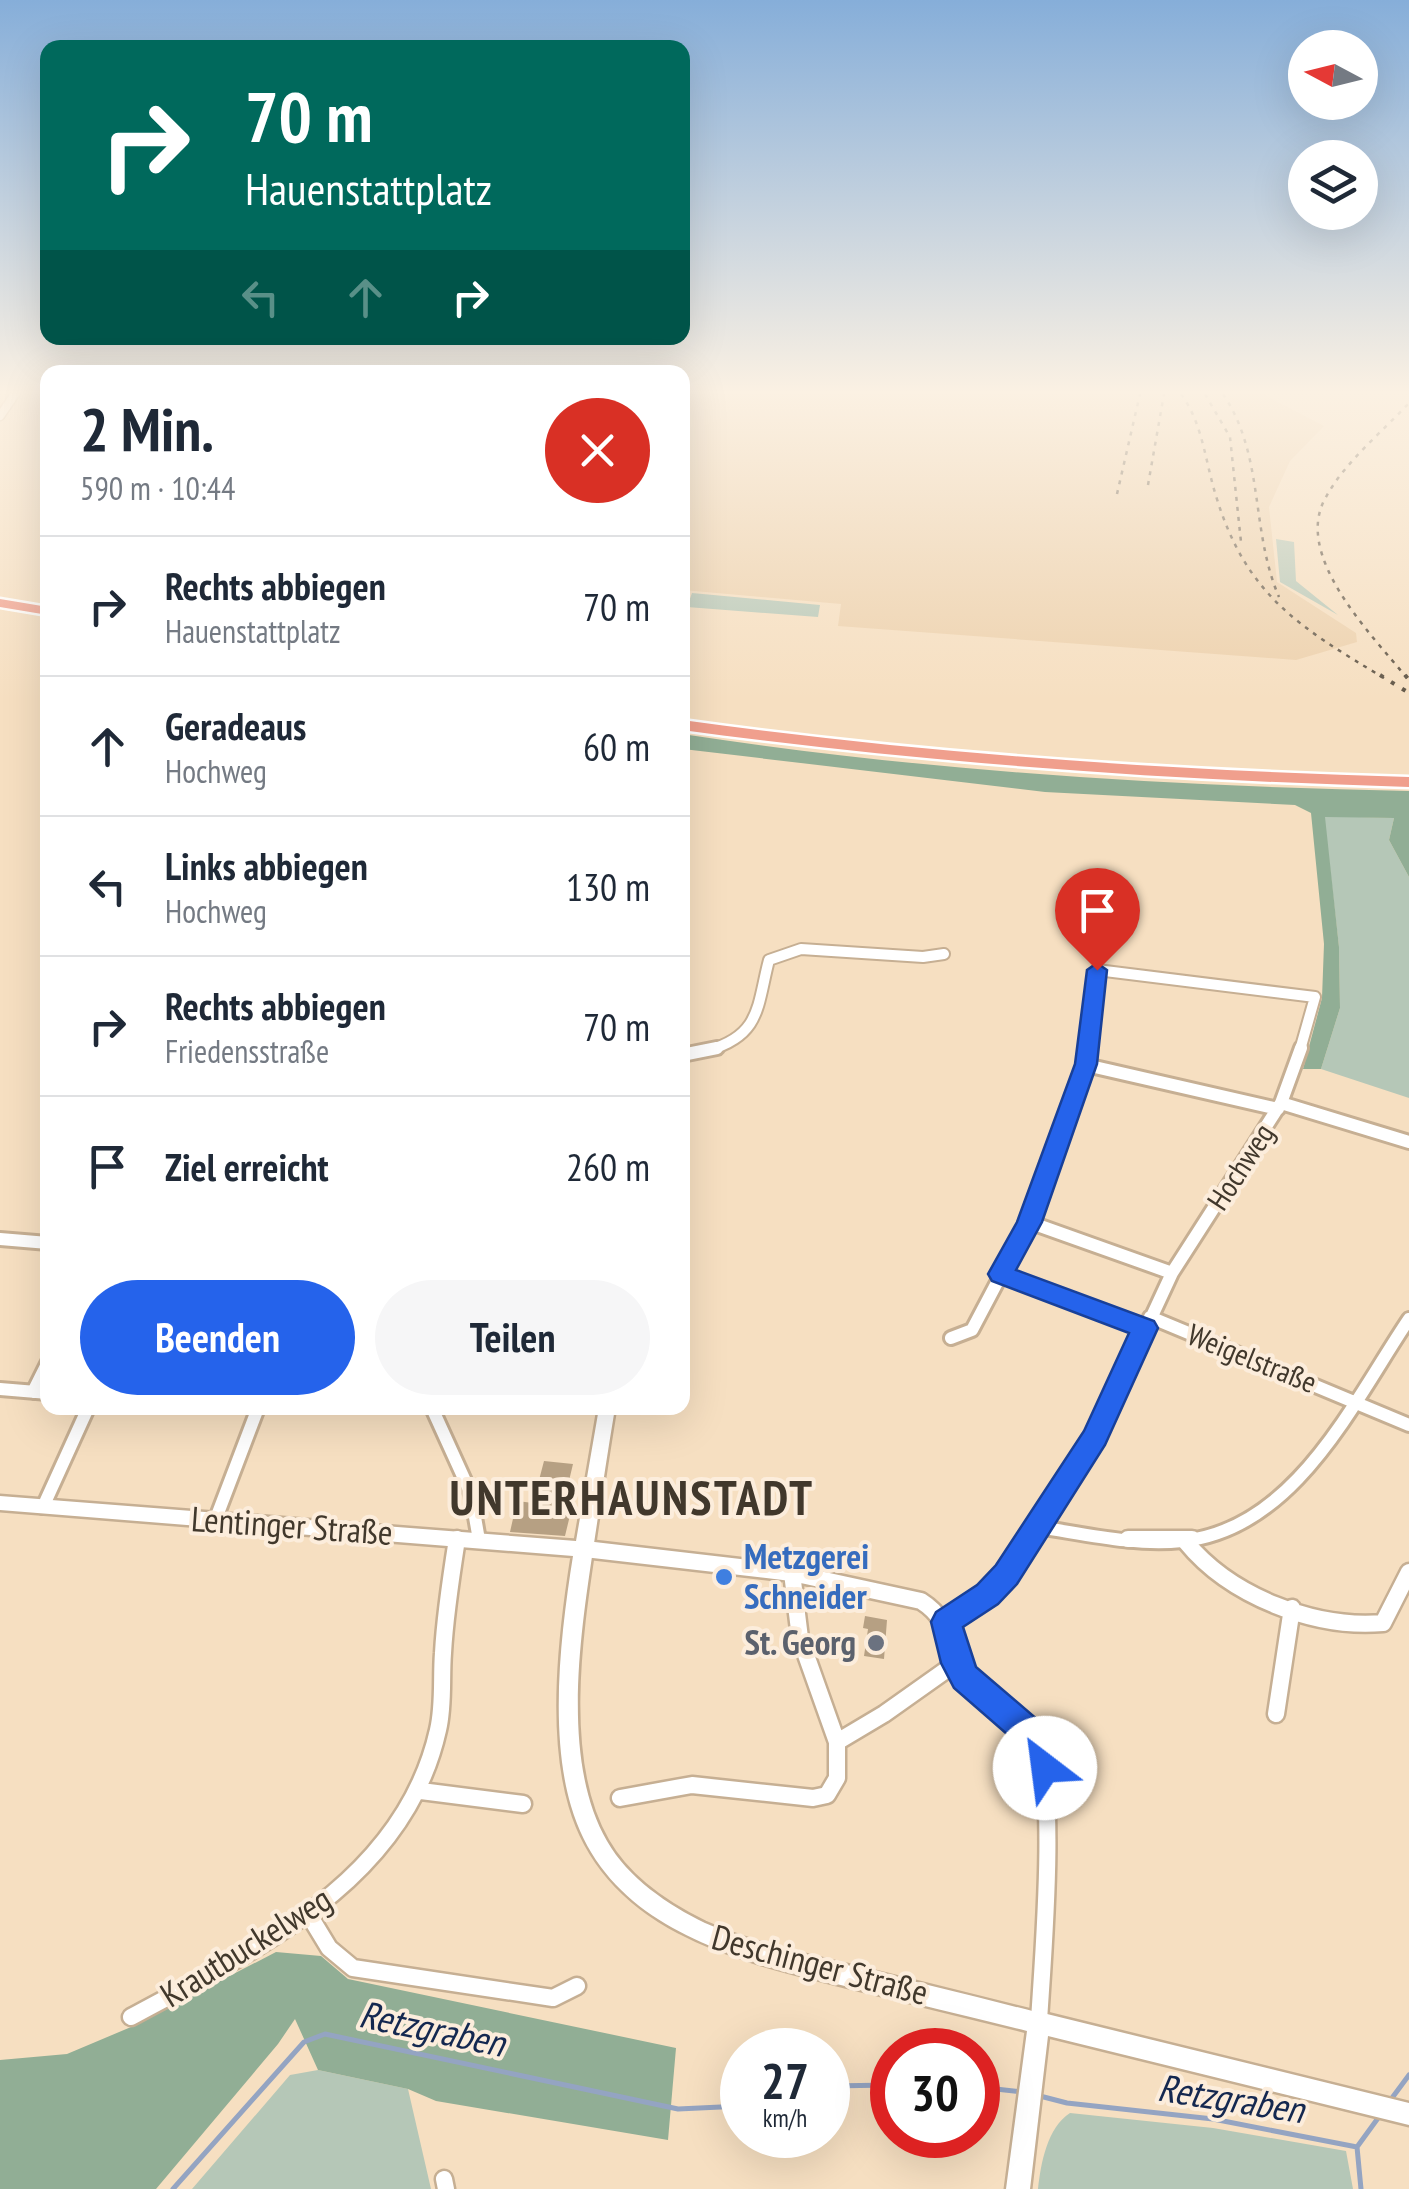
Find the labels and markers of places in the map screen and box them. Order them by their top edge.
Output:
pin [1055,868,1140,971]
place label: Metzgerei Schneider [744,1533,869,1619]
marker: Metzgerei Schneider [713,1566,735,1588]
place label: St. Georg [745,1619,856,1665]
marker: St. Georg [865,1632,887,1654]

